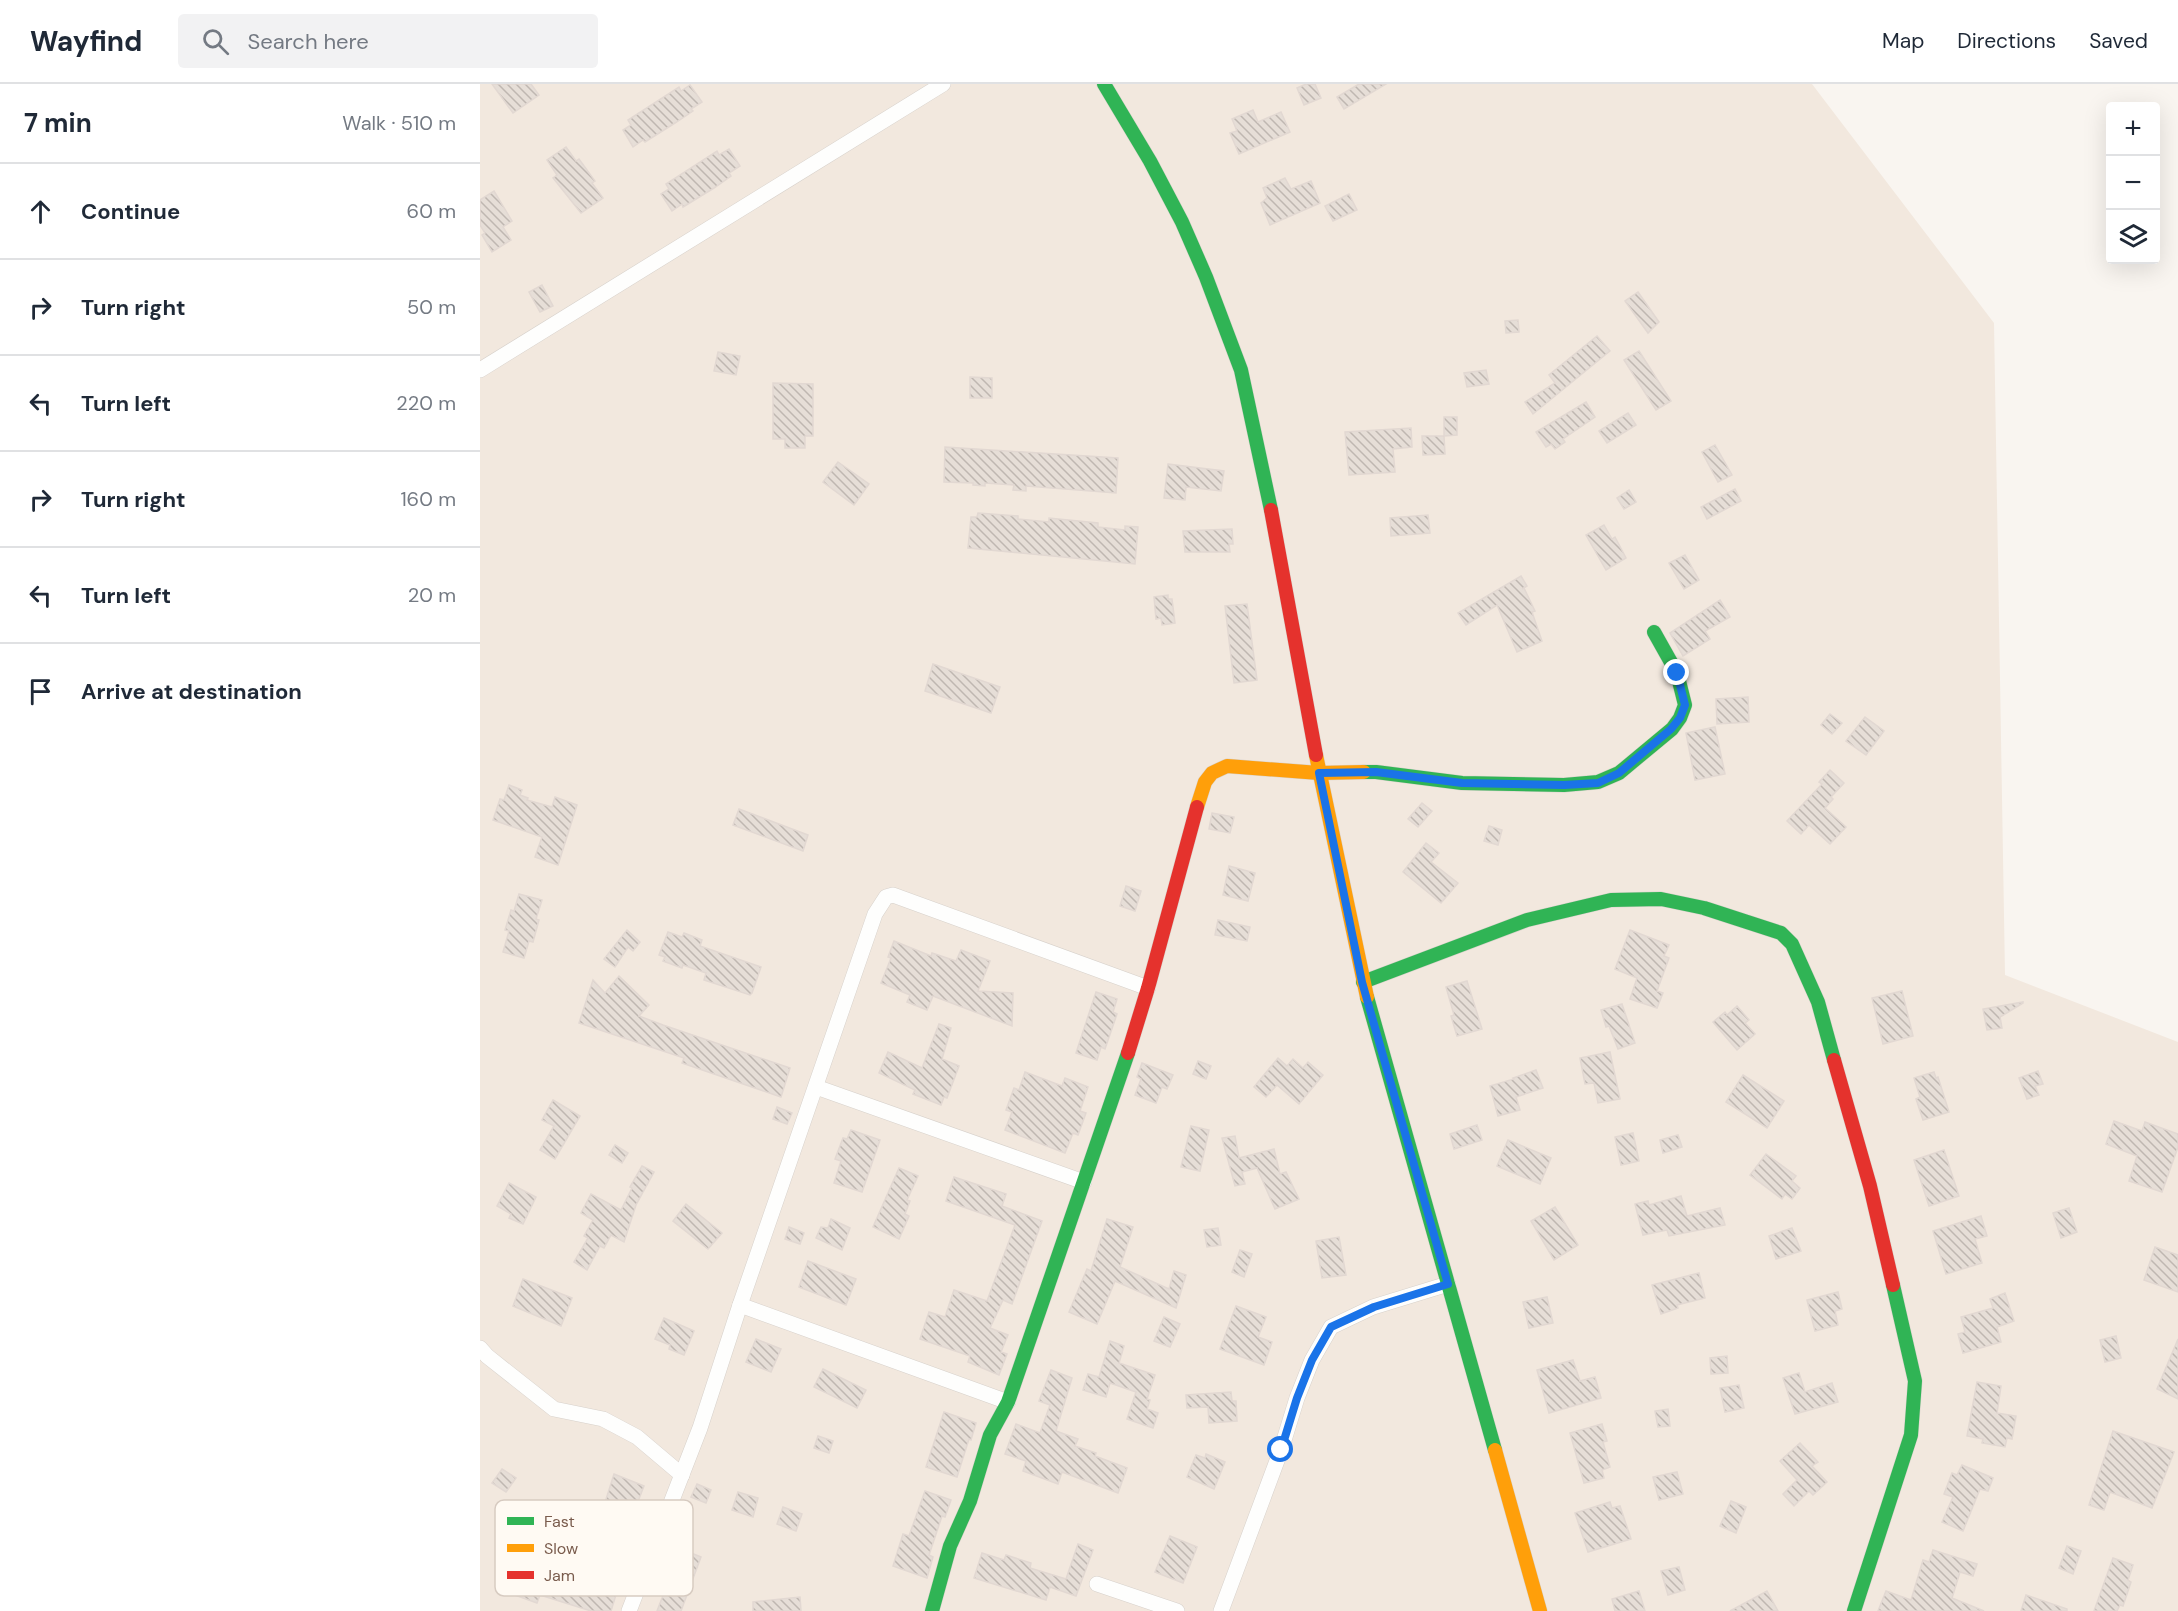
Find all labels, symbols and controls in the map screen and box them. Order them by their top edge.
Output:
search box [178,14,598,68]
text: Wayfind [30,23,142,60]
icon: search [199,25,232,58]
text: Search here [247,27,369,56]
text: Map [1882,27,1924,55]
text: Directions [1957,27,2056,55]
text: Saved [2089,27,2148,55]
map controls [2106,102,2160,264]
button: + [2106,102,2160,156]
text: 7 min [24,106,92,140]
text: Walk · 510 m [342,110,456,136]
button: − [2106,156,2160,210]
icon: ahead [24,195,57,228]
text: Continue [81,197,180,226]
text: 60 m [407,198,456,224]
button: layers [2106,210,2160,264]
icon: right [24,291,57,324]
text: Turn right [81,293,186,322]
text: 50 m [407,294,456,320]
icon: left [24,387,57,420]
text: Turn left [81,389,171,418]
text: 220 m [396,390,456,416]
icon: right [24,483,57,516]
text: Turn right [81,485,186,514]
text: 160 m [400,486,456,512]
icon: left [24,579,57,612]
text: Turn left [81,581,171,610]
text: 20 m [408,582,456,608]
route end [1663,659,1689,685]
icon: arrive [24,675,57,708]
text: Arrive at destination [81,677,302,706]
route start [1267,1436,1293,1462]
legend [495,1500,693,1596]
text: Fast [544,1511,575,1532]
text: Slow [544,1538,578,1559]
text: Jam [544,1565,575,1586]

